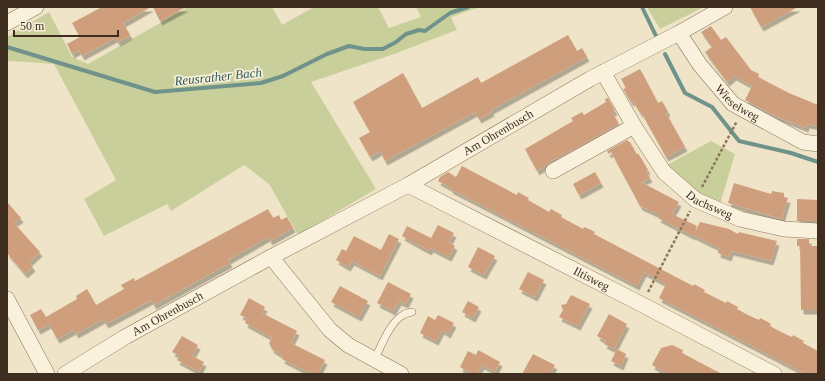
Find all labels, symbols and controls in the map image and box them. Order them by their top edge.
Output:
scale bar [14,12,118,38]
text: 50 m [20,19,45,33]
water label: Reusrather Bach [173,64,262,89]
street label: Wieselweg [712,81,762,124]
street label: Am Ohrenbusch [460,107,536,158]
street label: Dachsweg [683,188,735,222]
street label: Iltisweg [571,264,612,294]
street label: Am Ohrenbusch [130,289,206,339]

